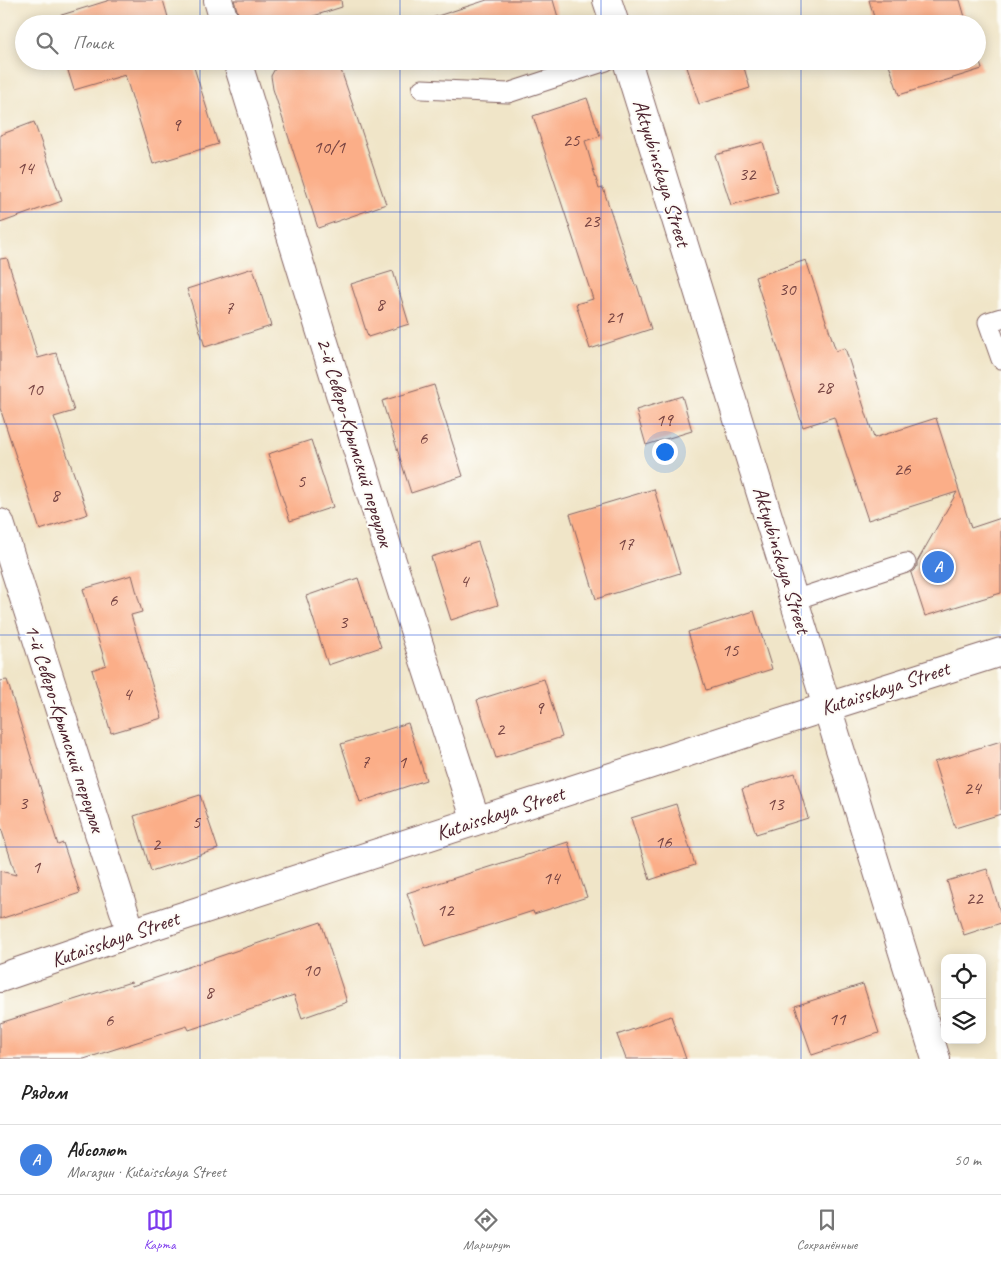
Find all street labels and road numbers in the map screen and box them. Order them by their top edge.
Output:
street label: Aktyubinskaya Street [627,96,697,252]
street label: 2-й Северо-Крымский переулок [311,334,400,552]
street label: Aktyubinskaya Street [747,483,817,639]
street label: 1-й Северо-Крымский переулок [19,621,112,837]
street label: Kutaisskaya Street [818,654,954,721]
street label: Kutaisskaya Street [433,779,569,846]
street label: Kutaisskaya Street [48,904,184,973]

